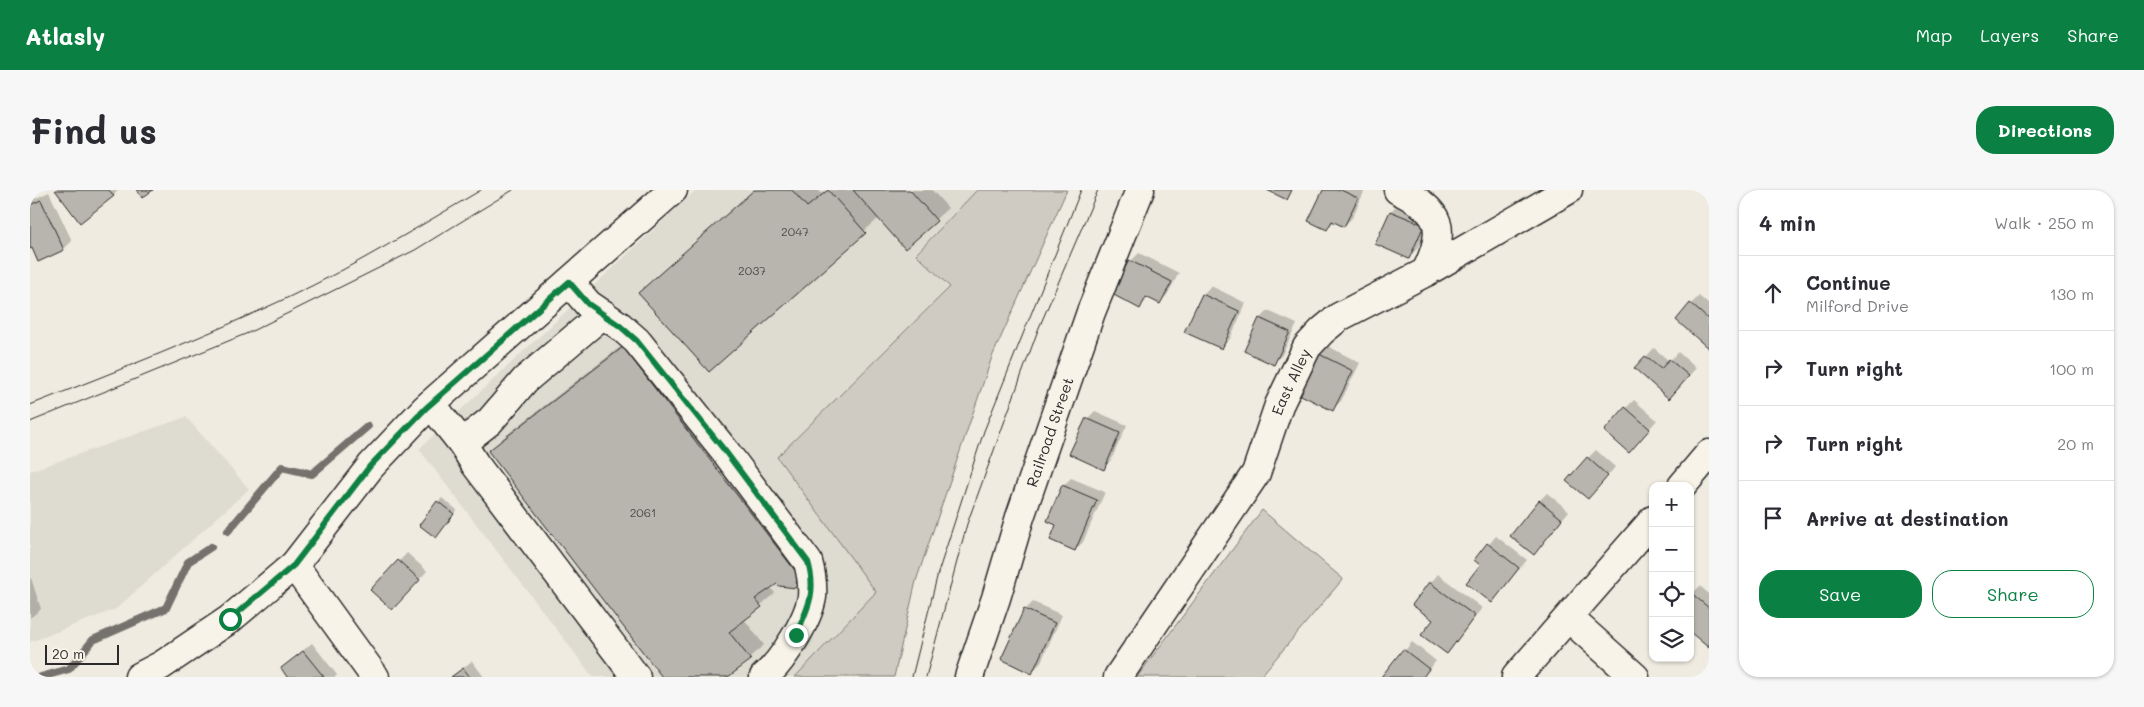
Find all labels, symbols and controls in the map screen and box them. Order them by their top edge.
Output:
text: Atlasly [25,20,105,51]
text: Map [1916,23,1952,47]
text: Layers [1980,23,2039,47]
text: Share [2067,23,2119,47]
button: Directions [1976,106,2114,154]
text: Find us [30,107,157,153]
text: 4 min [1759,209,1816,236]
text: Walk · 250 m [1994,212,2094,233]
house number: 2047 [781,223,809,239]
house number: 2037 [738,262,766,278]
text: Continue [1806,270,1891,295]
icon: ahead [1759,279,1787,307]
text: 130 m [2050,283,2094,304]
text: Milford Drive [1806,295,1909,316]
street label: East Alley [1266,345,1315,418]
icon: right [1759,354,1787,382]
text: Turn right [1806,356,1903,381]
text: 100 m [2049,358,2094,379]
street label: Railroad Street [1021,374,1078,490]
icon: right [1759,429,1787,457]
text: Turn right [1806,431,1903,456]
text: 20 m [2057,433,2094,454]
map controls [1649,482,1694,662]
button: + [1649,482,1694,527]
house number: 2061 [630,504,656,520]
icon: arrive [1759,504,1787,532]
text: Arrive at destination [1806,506,2009,531]
button: − [1649,527,1694,572]
button: Save [1759,570,1922,618]
button: Share [1932,570,2094,618]
button: locate [1649,572,1694,617]
route start [219,608,242,631]
button: layers [1649,617,1694,662]
route end [785,624,808,647]
scale bar [45,642,119,665]
text: 20 m [52,644,84,663]

